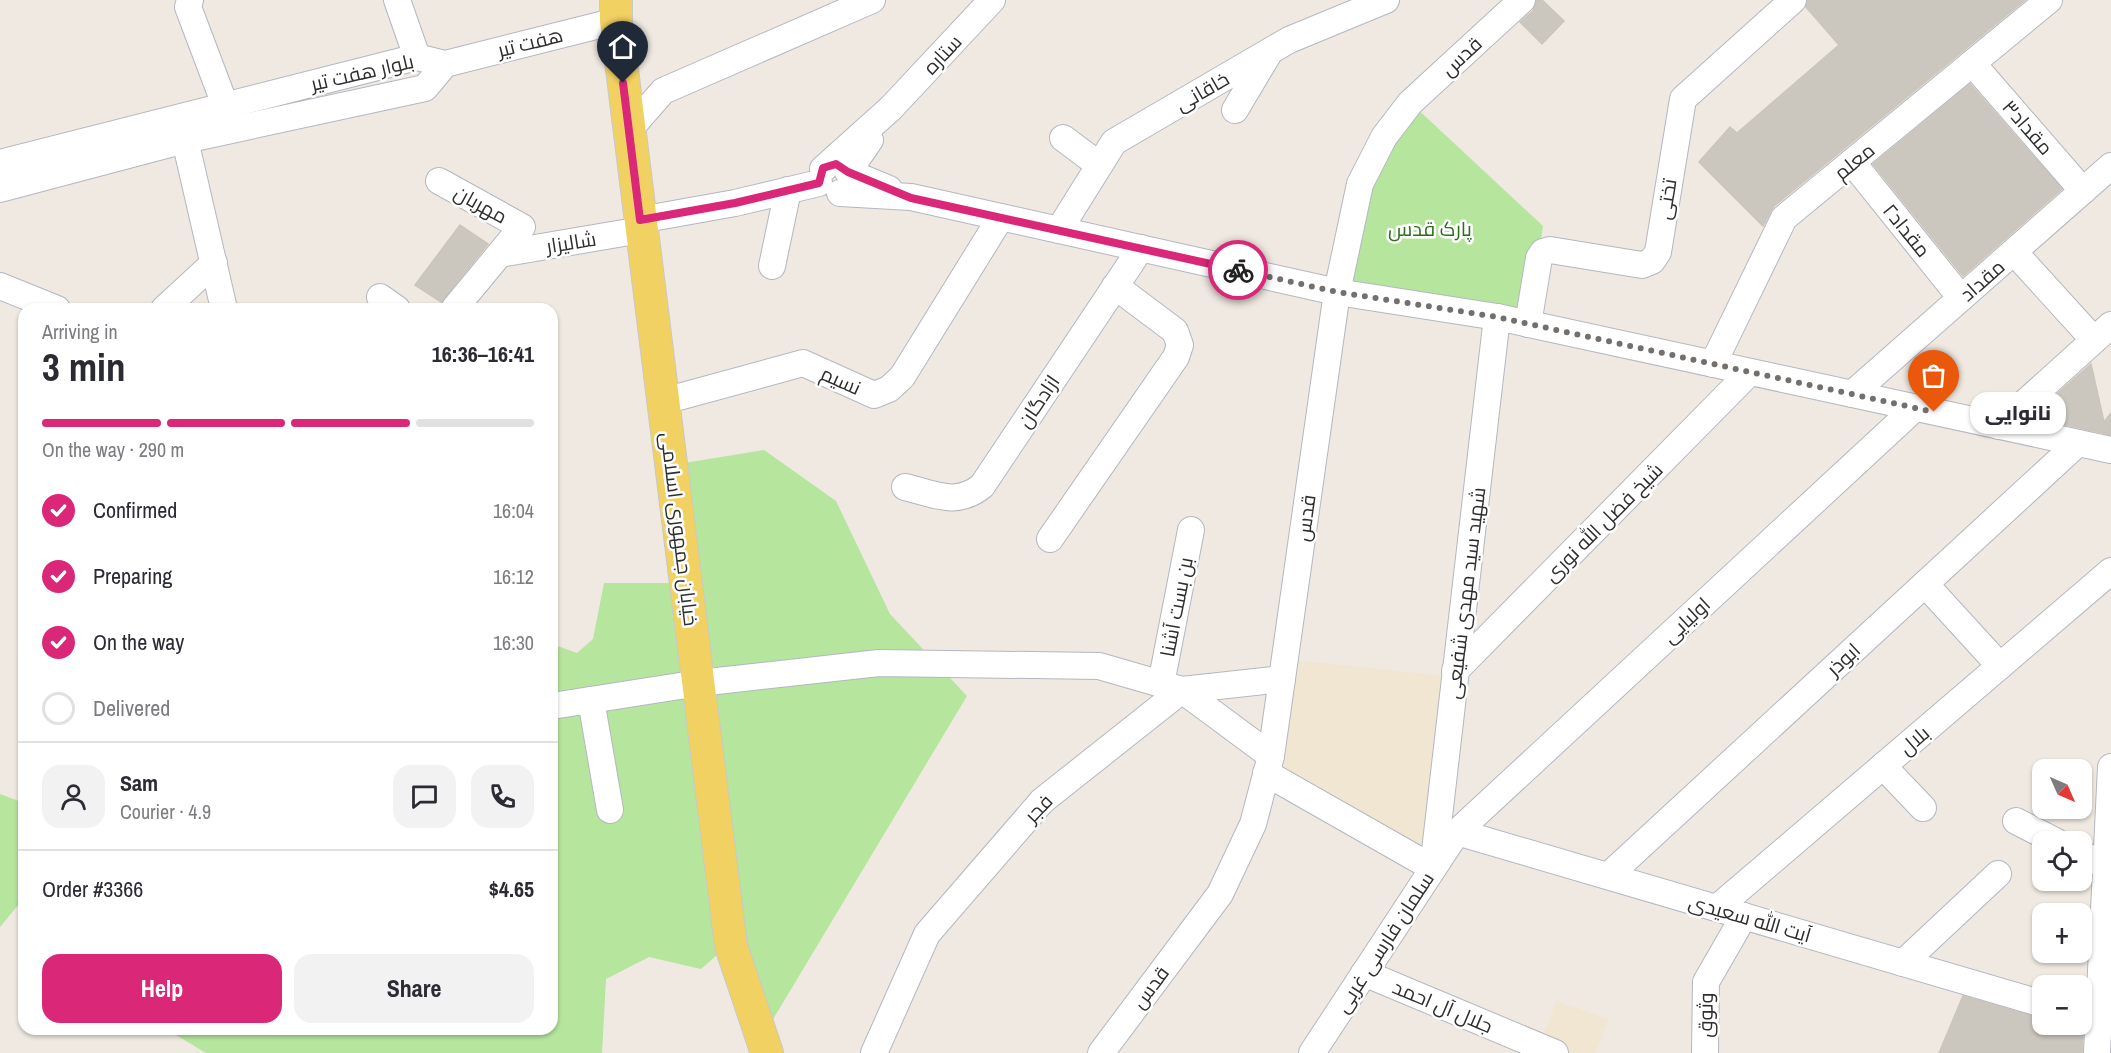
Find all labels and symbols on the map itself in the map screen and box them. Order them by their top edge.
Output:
street label: هفت تیر [493,21,566,63]
pin [597,21,648,83]
street label: ستاره [917,28,967,80]
street label: قدس [1435,30,1487,82]
street label: بلوار هفت تیر [307,47,416,97]
street label: خاقانی [1170,65,1234,117]
street label: مقداد۳ [1997,94,2059,160]
street label: معلم [1828,136,1881,186]
street label: تختی [1649,176,1683,221]
street label: مهربان [450,178,512,230]
street label: مقداد۲ [1877,197,1937,263]
park label: پارک قدس [1388,215,1473,242]
street label: شالیزار [543,225,598,259]
courier [1208,240,1268,300]
street label: مقداد [1954,253,2010,307]
pin [1908,350,1959,412]
street label: نسیم [816,359,865,402]
street label: ازادگان [1010,369,1066,433]
callout: نانوایی [1970,391,2066,433]
street label: خیابان جمهوری اسلامی [655,431,705,627]
street label: شیخ فضل الله نوری [1537,456,1669,588]
street label: شهید سید مهدی شفیعی [1439,485,1491,701]
street label: قدس [1288,493,1322,543]
street label: بن بست آشنا [1153,555,1199,659]
street label: اولیایی [1656,591,1716,649]
street label: ابوذر [1819,636,1866,682]
street label: بلال [1893,719,1935,761]
north arrow [2032,759,2092,819]
street label: فجر [1017,788,1058,829]
street label: سلمان فارسی غربی [1328,866,1440,1018]
street label: آیت الله سعیدی [1686,888,1815,949]
street label: قدس [1125,960,1175,1014]
street label: جلال آل احمد [1389,973,1497,1039]
street label: وثوق [1691,992,1719,1038]

